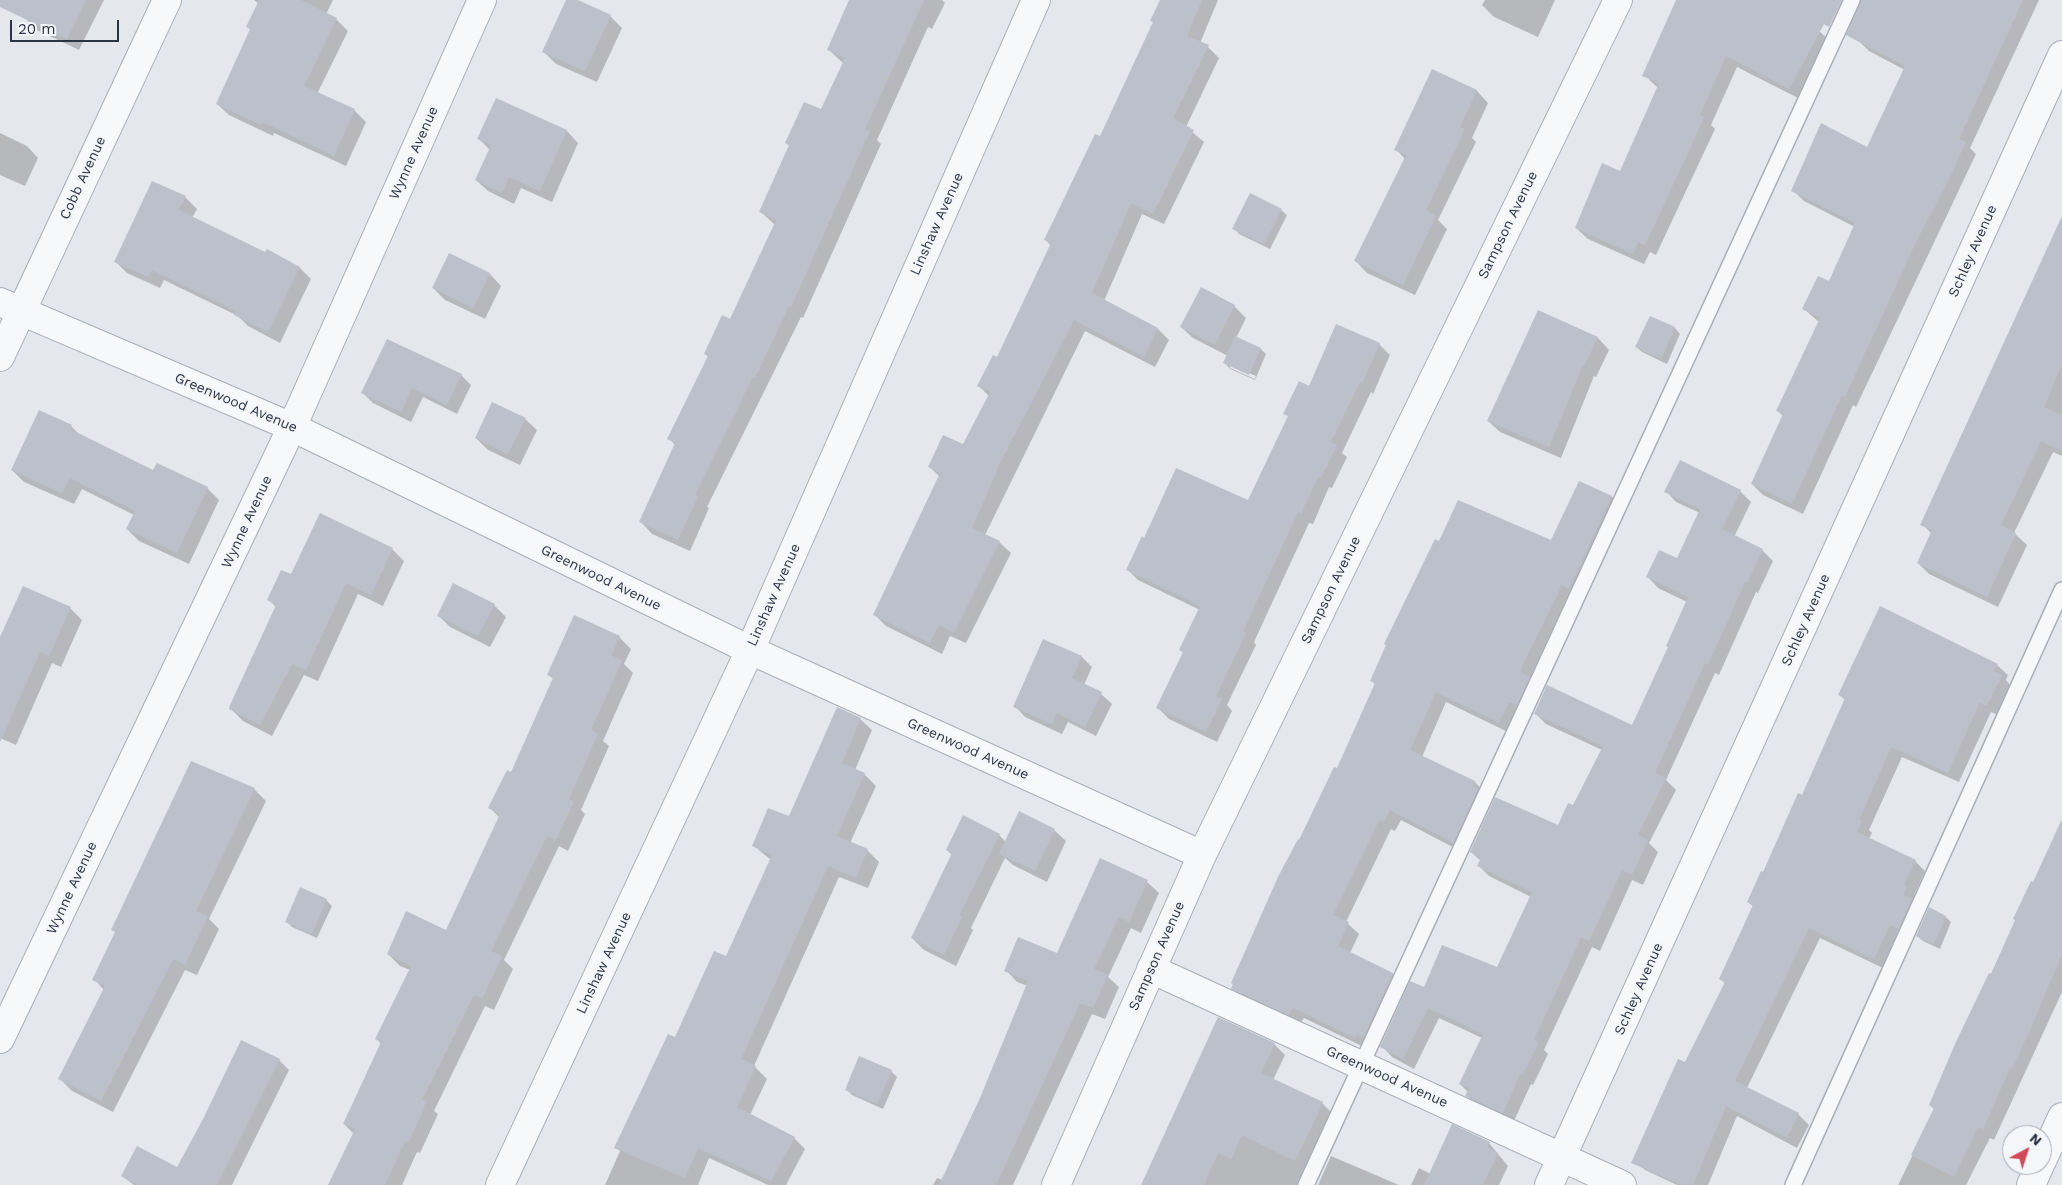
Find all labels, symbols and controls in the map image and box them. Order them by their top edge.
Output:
scale bar [12,10,121,42]
text: 20 m [18,20,56,38]
street label: Wynne Avenue [386,104,442,202]
street label: Cobb Avenue [56,134,110,222]
street label: Sampson Avenue [1475,168,1541,282]
street label: Linshaw Avenue [907,170,967,278]
street label: Schley Avenue [1945,202,2001,300]
street label: Greenwood Avenue [172,370,300,436]
street label: Wynne Avenue [218,473,276,571]
street label: Sampson Avenue [1298,533,1364,647]
street label: Linshaw Avenue [744,541,804,649]
street label: Greenwood Avenue [538,542,664,614]
street label: Schley Avenue [1778,571,1834,669]
street label: Greenwood Avenue [904,715,1032,783]
street label: Wynne Avenue [43,839,101,937]
street label: Sampson Avenue [1125,899,1189,1013]
street label: Linshaw Avenue [573,909,635,1017]
street label: Schley Avenue [1611,940,1667,1038]
street label: Greenwood Avenue [1323,1043,1451,1111]
north arrow [2002,1125,2052,1175]
text: N [2027,1130,2045,1149]

